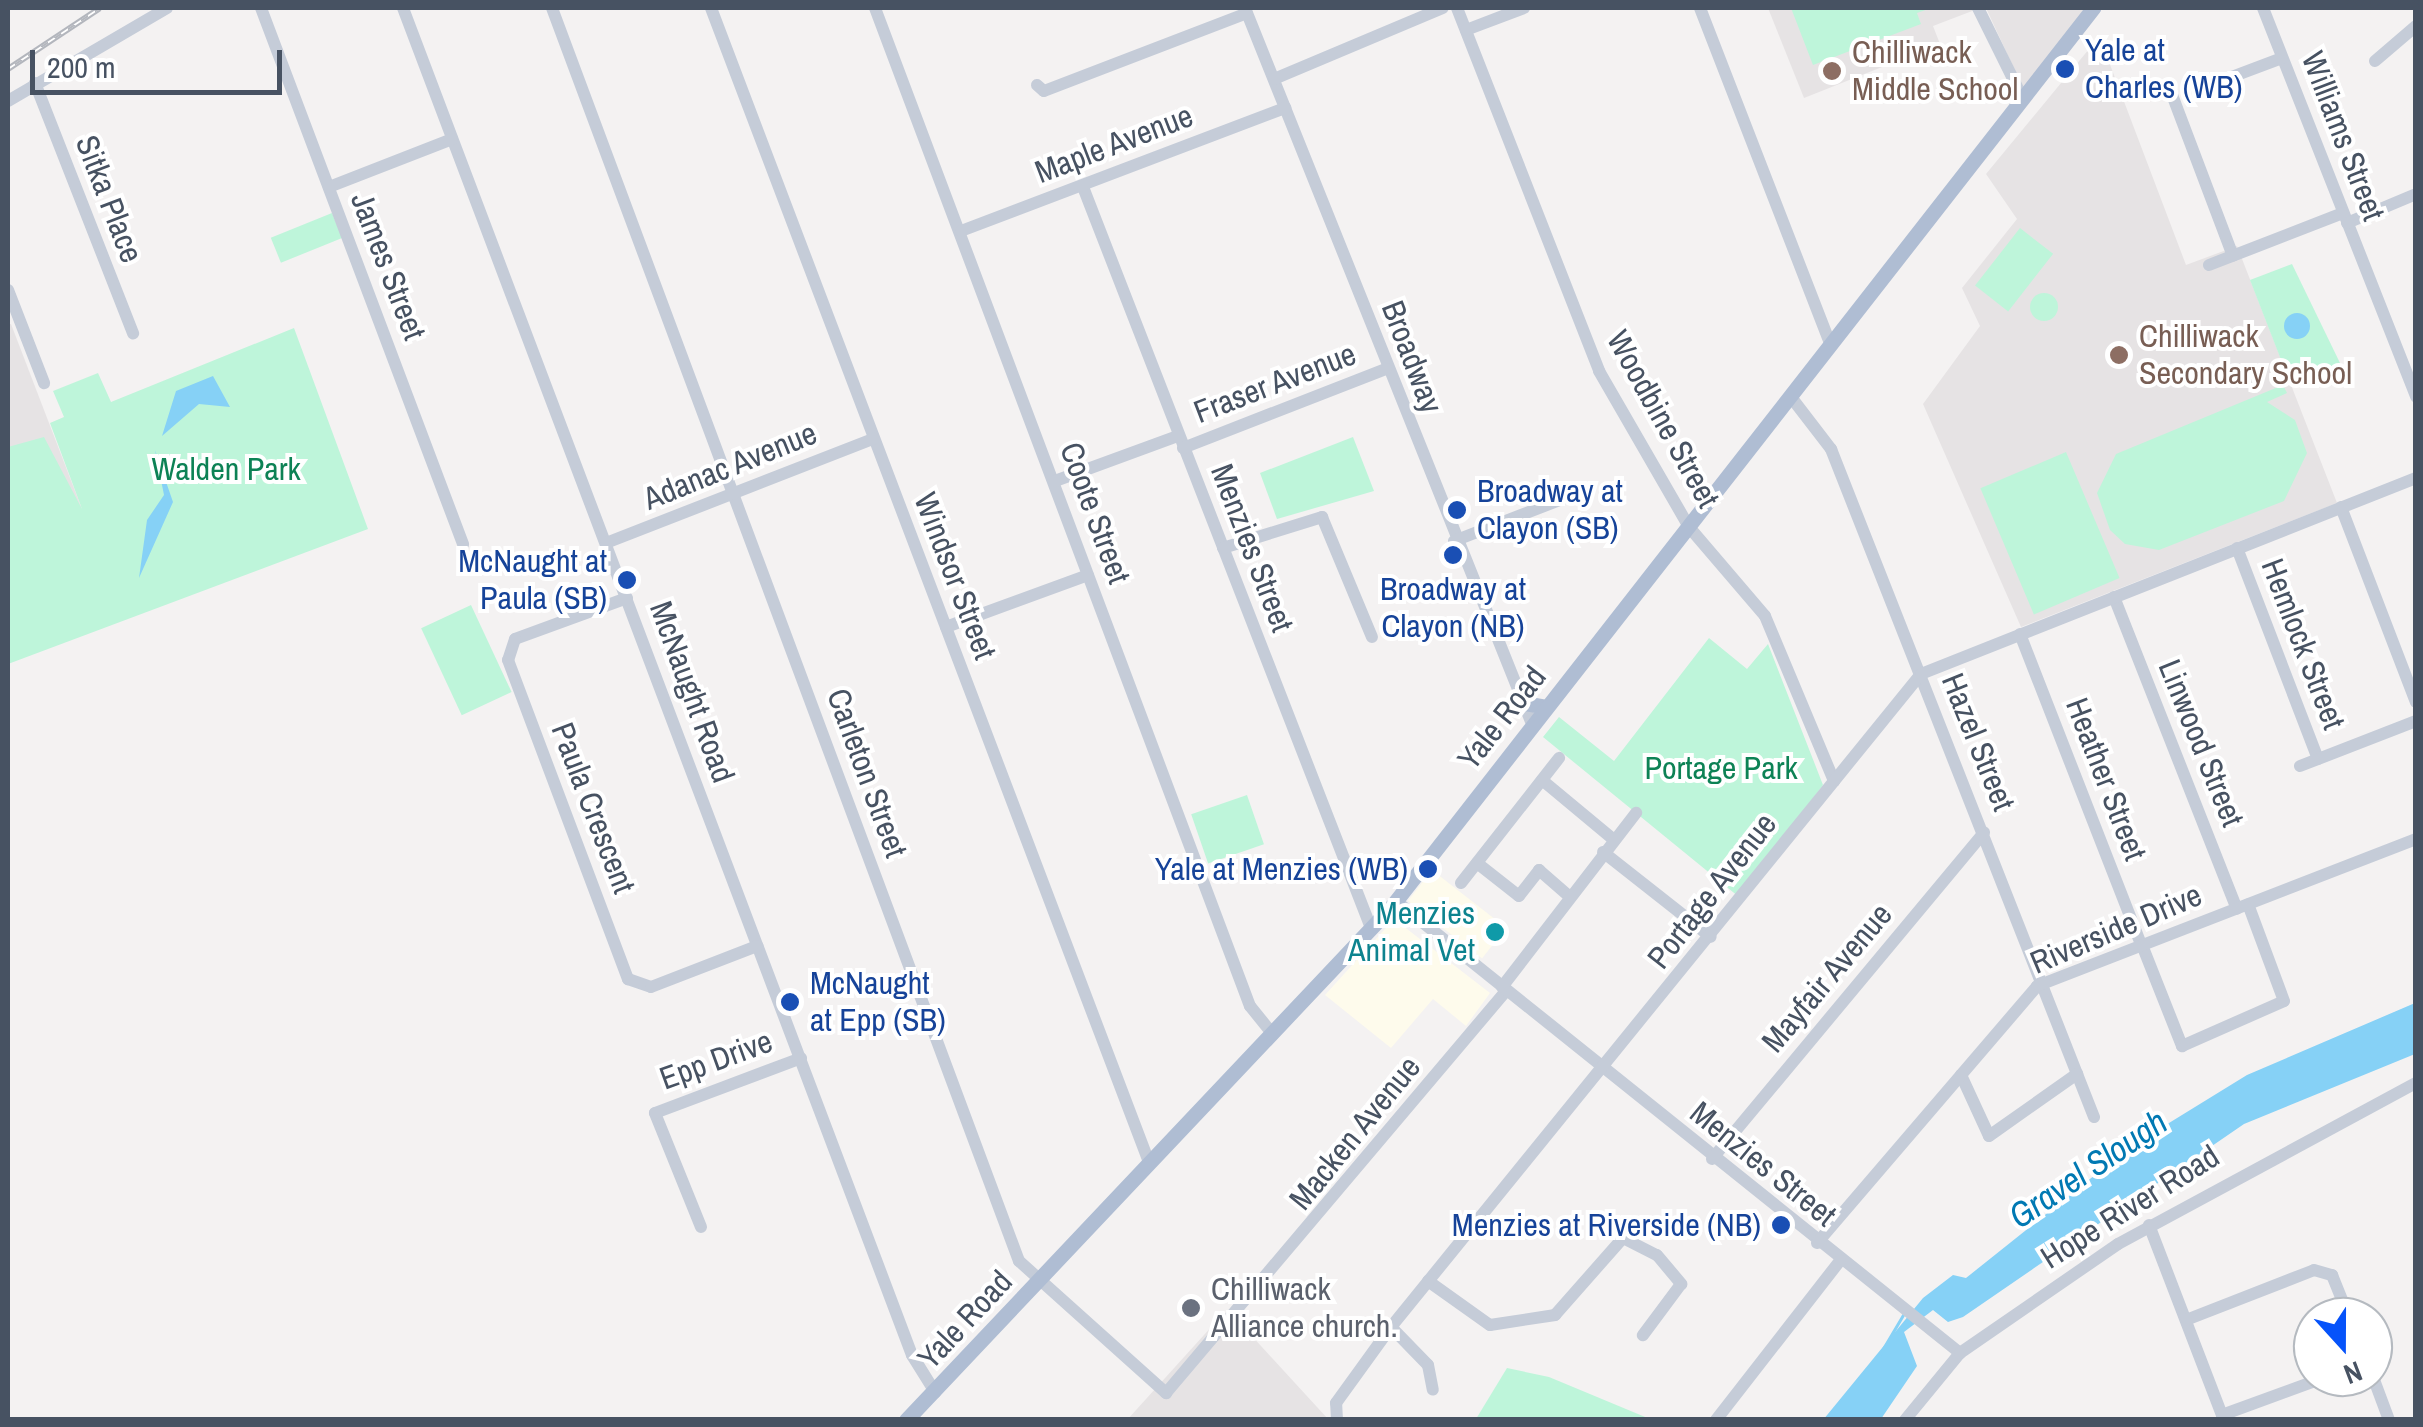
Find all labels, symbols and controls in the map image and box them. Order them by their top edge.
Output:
scale bar [35,30,288,92]
place label: Yale at Charles (WB) [2085,32,2242,107]
place label: Chilliwack Middle School [1852,34,2018,109]
street label: Williams Street [2293,46,2393,226]
text: 200 m [47,47,115,87]
marker: Yale at Charles (WB) [2054,58,2076,80]
marker: Chilliwack Middle School [1821,60,1843,82]
street label: Maple Avenue [1029,96,1199,192]
street label: Sitka Place [67,130,151,268]
street label: James Street [342,187,434,345]
street label: Broadway [1373,296,1451,418]
place label: Chilliwack Secondary School [2139,318,2352,393]
street label: Woodbine Street [1599,324,1727,514]
street label: Fraser Avenue [1188,334,1362,432]
marker: Chilliwack Secondary School [2108,344,2130,366]
street label: Adanac Avenue [637,414,823,518]
street label: Coote Street [1052,437,1138,589]
park label: Walden Park [151,450,301,488]
street label: Menzies Street [1202,459,1302,637]
place label: Broadway at Clayon (SB) [1477,473,1623,548]
street label: Windsor Street [906,487,1004,665]
marker: Broadway at Clayon (SB) [1446,499,1468,521]
place label: McNaught at Paula (SB) [458,543,607,618]
marker: Broadway at Clayon (NB) [1442,544,1464,566]
street label: Hemlock Street [2253,553,2353,735]
marker: McNaught at Paula (SB) [616,569,638,591]
place label: Broadway at Clayon (NB) [1380,571,1526,646]
street label: McNaught Road [642,596,742,788]
street label: Linwood Street [2150,654,2252,832]
street label: Yale Road [1450,659,1554,777]
street label: Hazel Street [1933,668,2023,816]
street label: Carleton Street [819,684,915,862]
street label: Heather Street [2057,692,2155,866]
street label: Paula Crescent [543,717,643,899]
park label: Portage Park [1644,749,1798,787]
street label: Portage Avenue [1639,805,1785,977]
place label: Yale at Menzies (WB) [1155,850,1408,888]
marker: Yale at Menzies (WB) [1417,858,1439,880]
street label: Riverside Drive [2025,876,2207,982]
place label: Menzies Animal Vet [1348,895,1475,970]
street label: Mayfair Avenue [1753,895,1901,1061]
marker: Menzies Animal Vet [1484,921,1506,943]
place label: McNaught at Epp (SB) [810,965,946,1040]
marker: McNaught at Epp (SB) [779,991,801,1013]
street label: Epp Drive [655,1022,777,1098]
street label: Macken Avenue [1281,1048,1429,1218]
street label: Menzies Street [1682,1094,1844,1234]
water label: Gravel Slough [2001,1101,2175,1237]
street label: Hope River Road [2034,1137,2226,1277]
place label: Menzies at Riverside (NB) [1452,1206,1761,1244]
marker: Menzies at Riverside (NB) [1770,1214,1792,1236]
street label: Yale Road [910,1263,1020,1377]
place label: Chilliwack Alliance church. [1211,1271,1398,1346]
marker: Chilliwack Alliance church. [1180,1297,1202,1319]
north arrow [2293,1297,2393,1397]
text: N [2338,1352,2368,1394]

